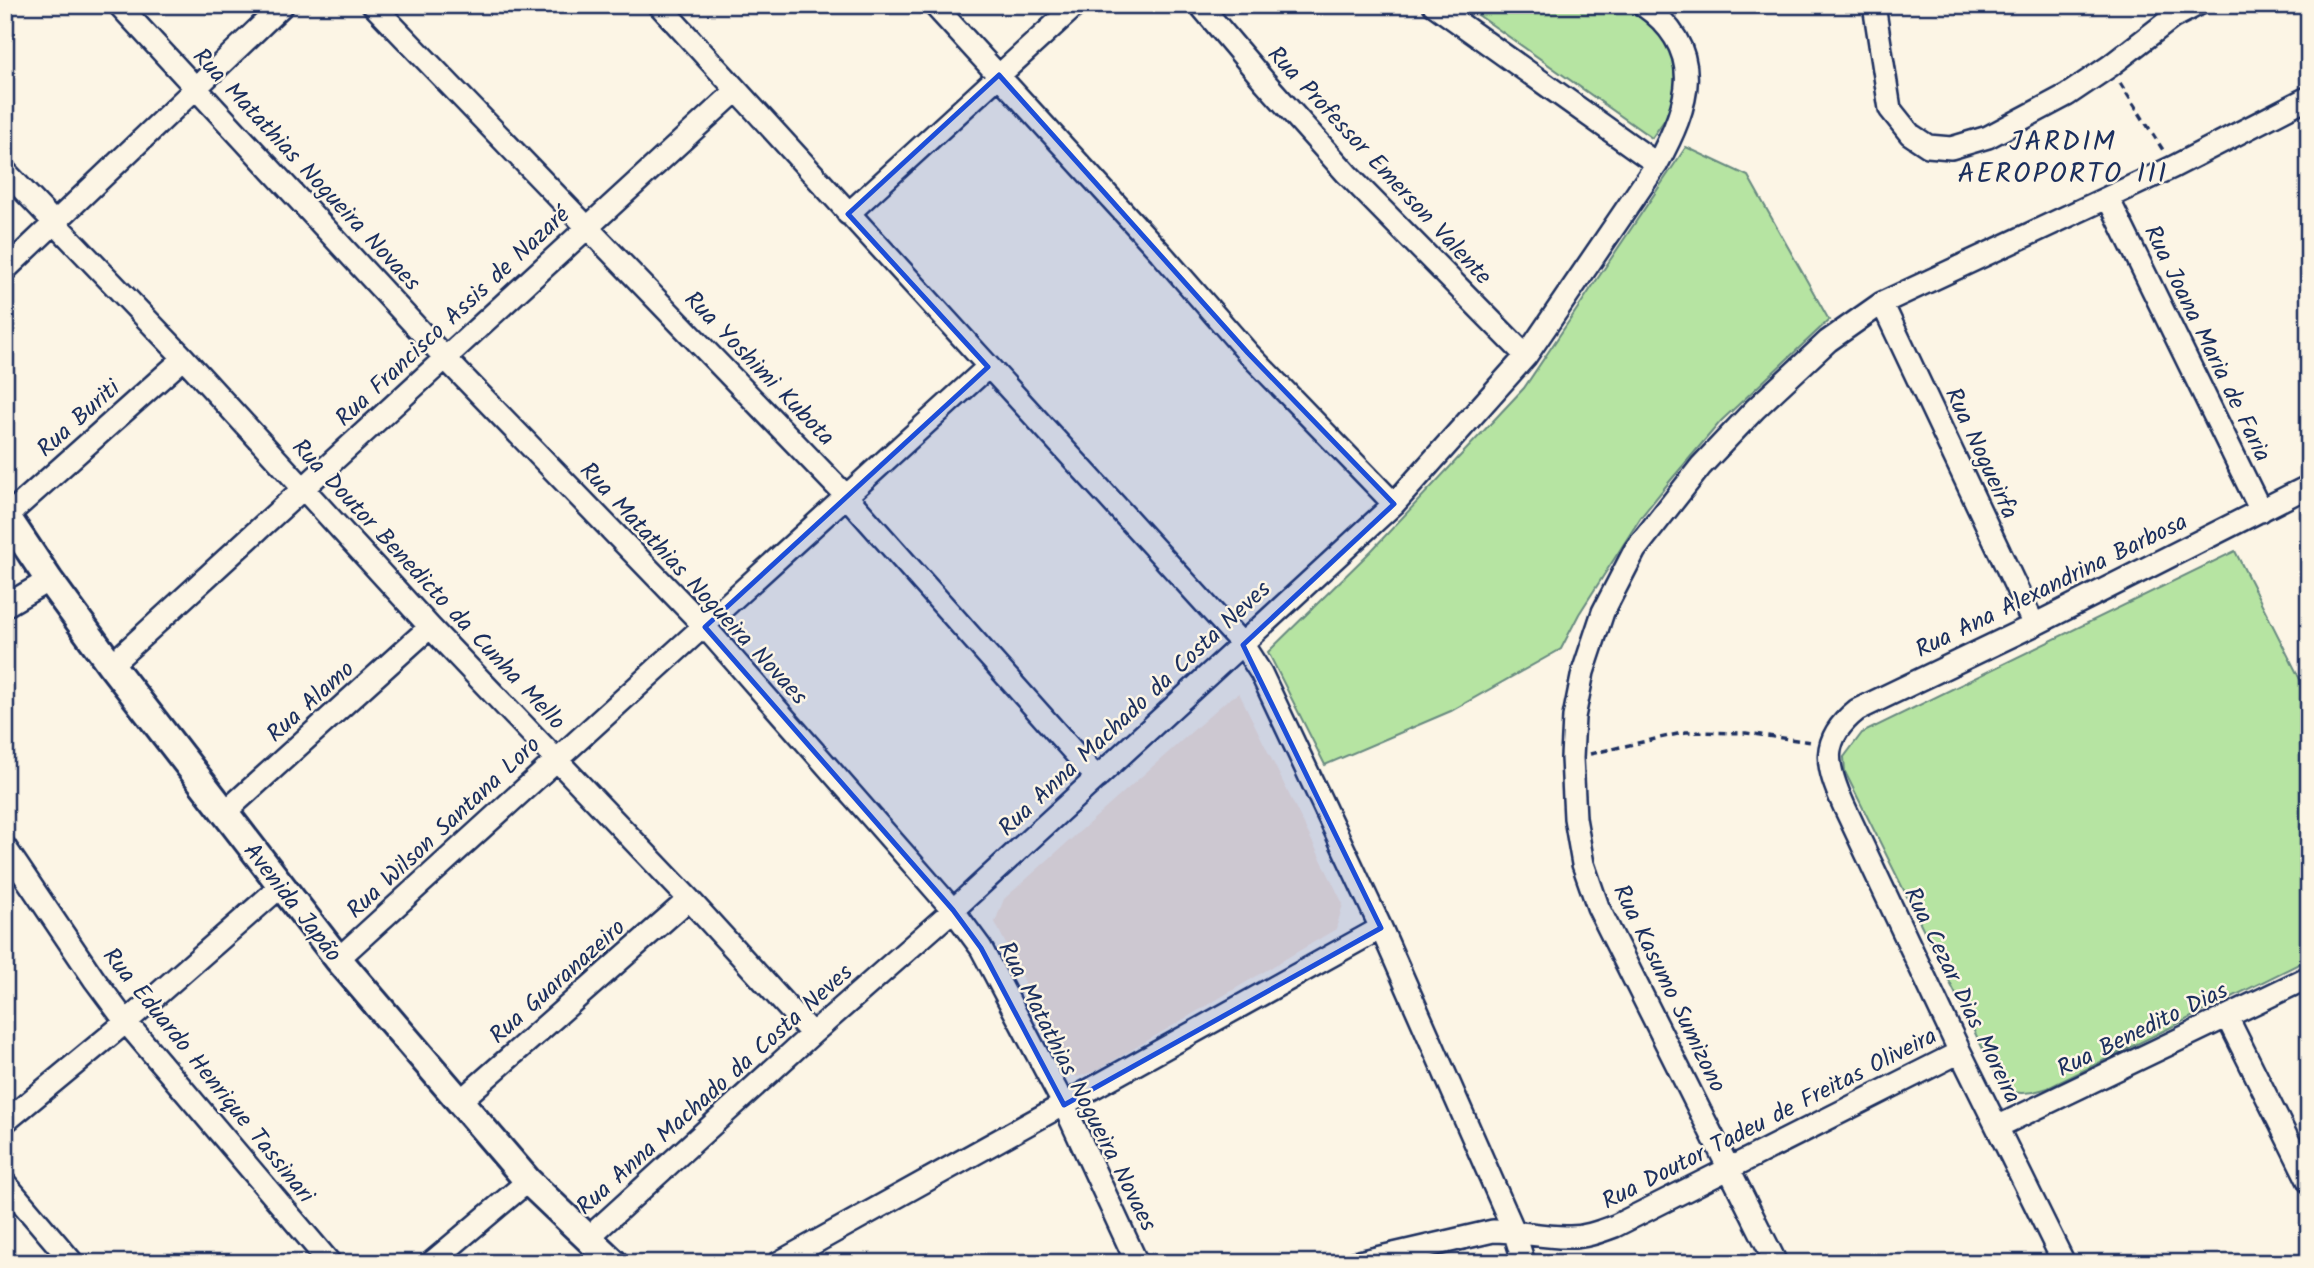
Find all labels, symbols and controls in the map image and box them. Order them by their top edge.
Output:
street label: Rua Professor Emerson Valente [1257,37,1501,295]
street label: Rua Matathias Nogueira Novaes [182,39,430,301]
district label: JARDIM AEROPORTO III [1957,120,2169,197]
street label: Rua Francisco Assis de Nazaré [327,196,581,437]
street label: Rua Joana Maria de Faria [2132,219,2281,469]
street label: Rua Yoshimi Kubota [674,282,844,456]
street label: Rua Buriti [28,370,131,468]
street label: Rua Nogueirfa [1933,381,2028,526]
street label: Rua Doutor Benedicto da Cunha Mello [281,430,574,740]
street label: Rua Matathias Nogueira Novaes [569,453,817,715]
street label: Rua Ana Alexandrina Barbosa [1909,503,2195,669]
street label: Rua Anna Machado da Costa Neves [989,572,1281,847]
street label: Rua Alamo [258,651,364,753]
street label: Rua Wilson Santana Loro [338,727,550,929]
street label: Avenida Japão [232,835,351,971]
street label: Rua Kasumo Sumizono [1601,878,1736,1100]
street label: Rua Cezar Dias Moreira [1892,881,2031,1111]
street label: Rua Guaranazeiro [481,910,635,1055]
street label: Rua Matathias Nogueira Novaes [986,935,1167,1239]
street label: Rua Eduardo Henrique Tassinari [92,939,325,1214]
street label: Rua Anna Machado da Costa Neves [568,955,862,1226]
street label: Rua Benedito Dias [2050,972,2235,1089]
street label: Rua Doutor Tadeu de Freitas Oliveira [1595,1018,1944,1221]

